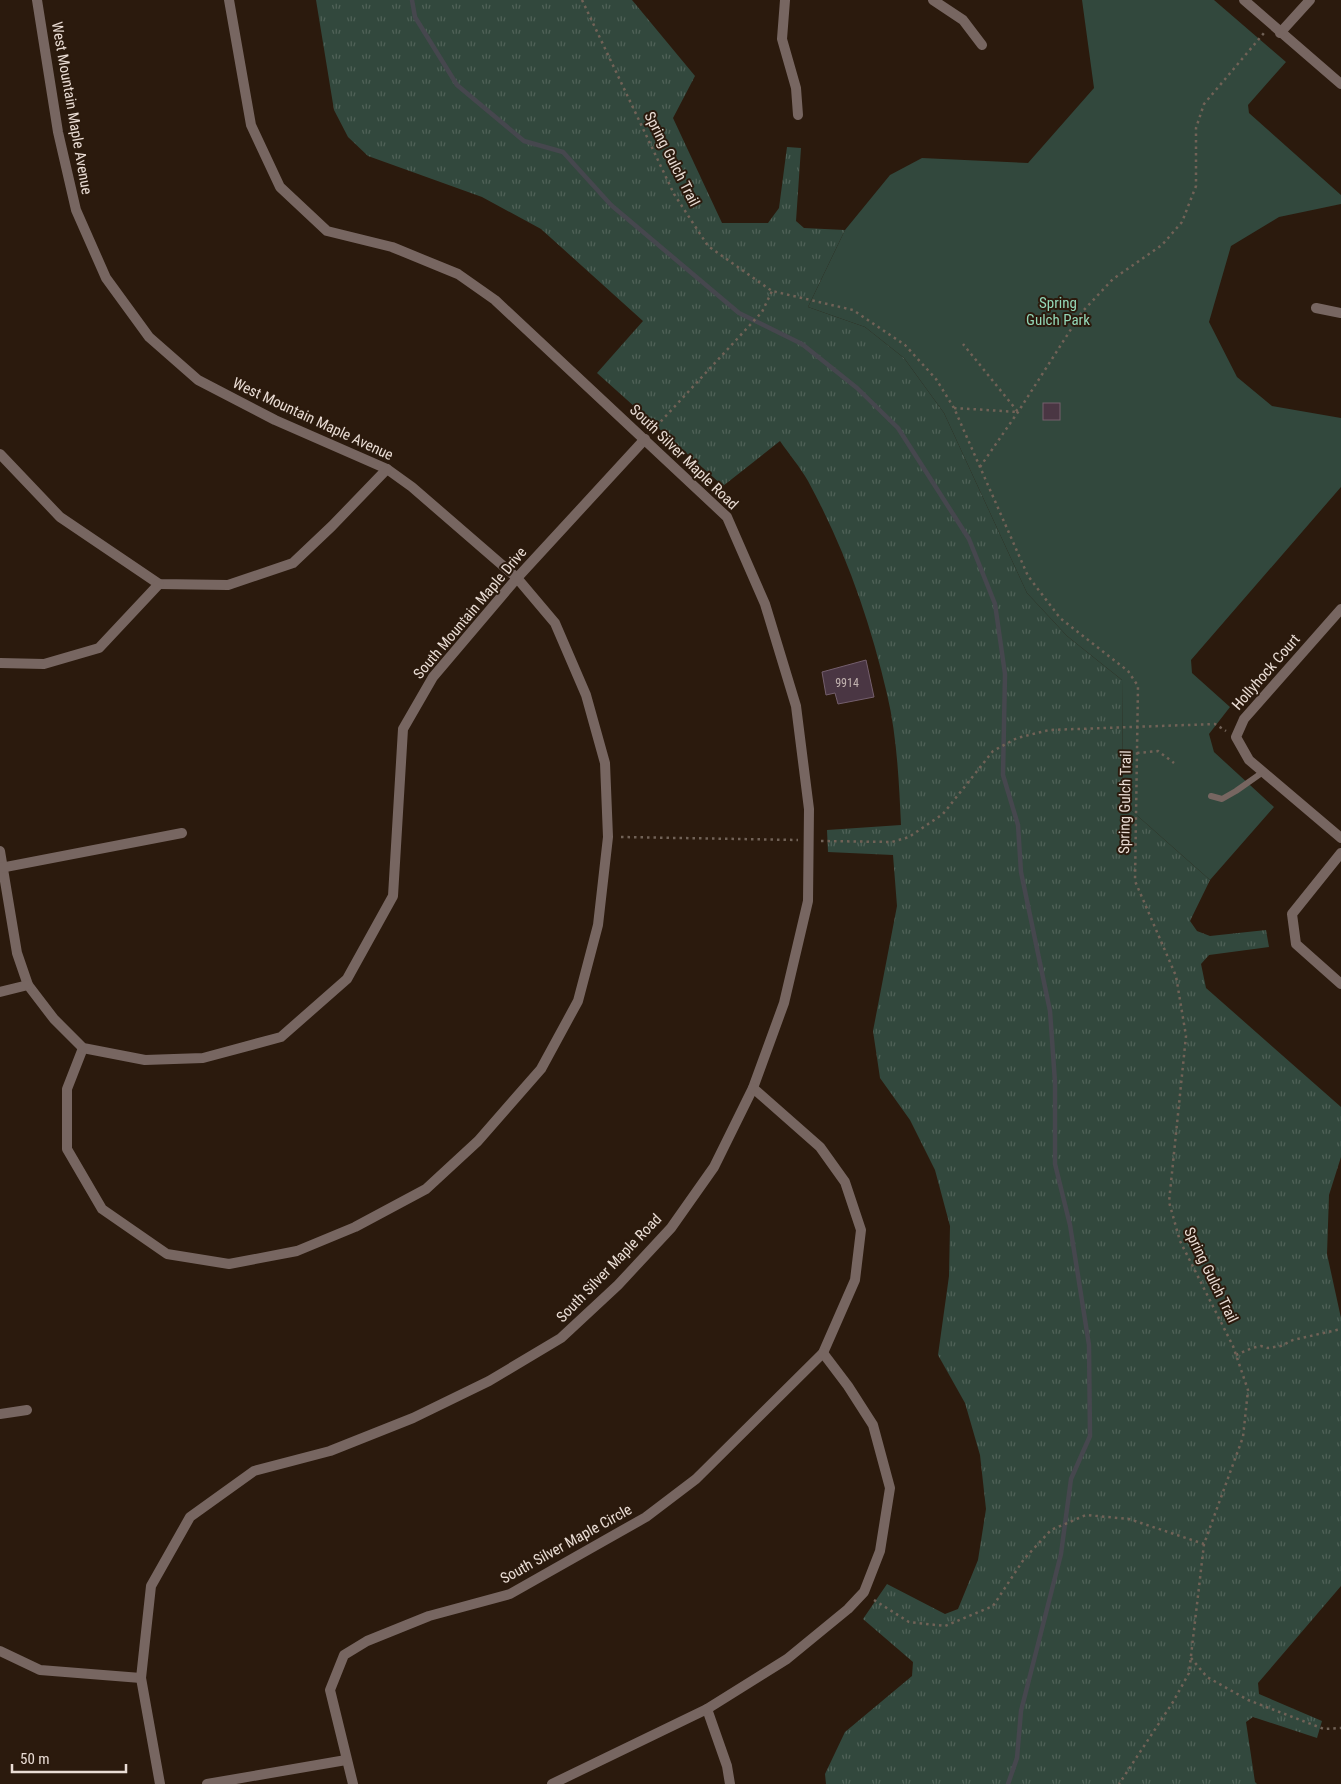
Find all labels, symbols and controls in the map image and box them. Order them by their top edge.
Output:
street label: West Mountain Maple Avenue [48,20,96,196]
street label: Spring Gulch Trail [640,109,704,209]
park label: Spring Gulch Park [1026,294,1090,329]
street label: West Mountain Maple Avenue [230,374,396,464]
street label: South Silver Maple Road [626,401,742,513]
street label: South Mountain Maple Drive [410,543,530,683]
street label: Hollyhock Court [1228,630,1304,714]
house number: 9914 [835,676,859,690]
street label: Spring Gulch Trail [1115,750,1135,854]
street label: South Silver Maple Road [553,1210,665,1326]
street label: Spring Gulch Trail [1180,1224,1242,1326]
street label: South Silver Maple Circle [497,1500,635,1588]
scale bar [12,1742,126,1774]
text: 50 m [20,1750,50,1768]

